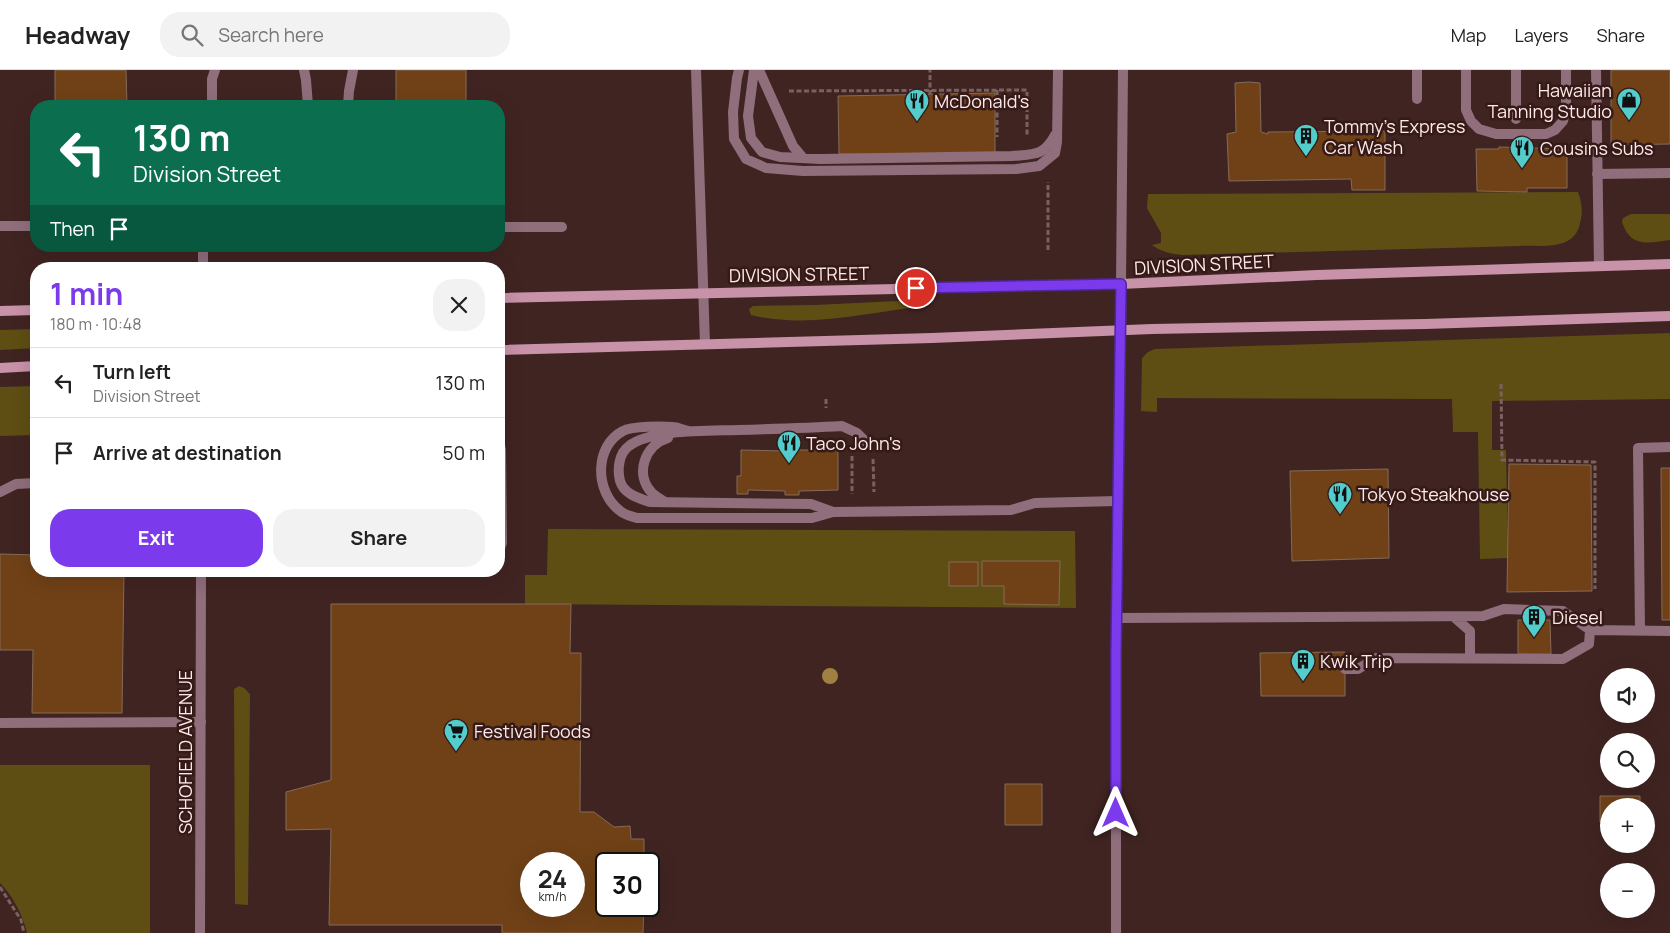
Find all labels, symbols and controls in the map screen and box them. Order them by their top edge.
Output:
search box [160,12,510,57]
text: Headway [25,18,130,51]
icon: search [178,21,206,49]
text: Search here [218,22,324,48]
text: Map [1451,23,1486,47]
text: Layers [1514,23,1568,47]
text: Share [1596,23,1645,47]
place label: Hawaiian Tanning Studio [1487,78,1612,123]
shop icon: Hawaiian Tanning Studio [1616,87,1642,121]
restaurant icon: McDonald's [904,88,930,122]
place label: McDonald's [934,89,1029,113]
text: 130 m [133,114,230,162]
place label: Tommy's Express Car Wash [1324,114,1465,159]
icon: left [50,120,115,185]
building icon: Tommy's Express Car Wash [1293,123,1319,157]
restaurant icon: Cousins Subs [1509,135,1535,169]
place label: Cousins Subs [1540,136,1653,160]
text: Division Street [133,159,281,189]
icon: arrive [105,215,133,243]
text: Then [50,216,95,242]
street label: DIVISION STREET [1133,248,1275,280]
street label: DIVISION STREET [729,261,869,287]
pin [895,267,937,309]
text: 1 min [50,273,123,314]
icon: arrive [902,274,930,302]
button: close [433,279,485,331]
text: 180 m · 10:48 [50,313,142,335]
text: Turn left [93,359,171,385]
icon: left [50,369,78,397]
text: 130 m [436,370,485,396]
text: Division Street [93,385,201,407]
restaurant icon: Taco John's [776,430,802,464]
place label: Taco John's [806,431,901,455]
icon: arrive [50,439,78,467]
text: Arrive at destination [93,440,282,466]
text: 50 m [443,440,485,466]
restaurant icon: Tokyo Steakhouse [1327,481,1353,515]
place label: Tokyo Steakhouse [1358,482,1509,506]
button: Exit [50,509,263,567]
button: Share [273,509,485,567]
building icon: Diesel [1521,604,1547,638]
place label: Diesel [1552,605,1603,629]
building icon: Kwik Trip [1290,648,1316,682]
place label: Kwik Trip [1320,649,1392,673]
map controls [1600,668,1655,918]
button: sound [1600,668,1655,723]
street label: SCHOFIELD AVENUE [173,670,197,834]
supermarket icon: Festival Foods [443,718,469,752]
place label: Festival Foods [474,719,591,743]
button: search [1600,733,1655,788]
position arrow [1089,786,1141,838]
button: + [1600,798,1655,853]
speed limit sign: 30 [595,852,660,917]
text: 24 [538,861,567,896]
button: − [1600,863,1655,918]
text: km/h [539,888,566,905]

